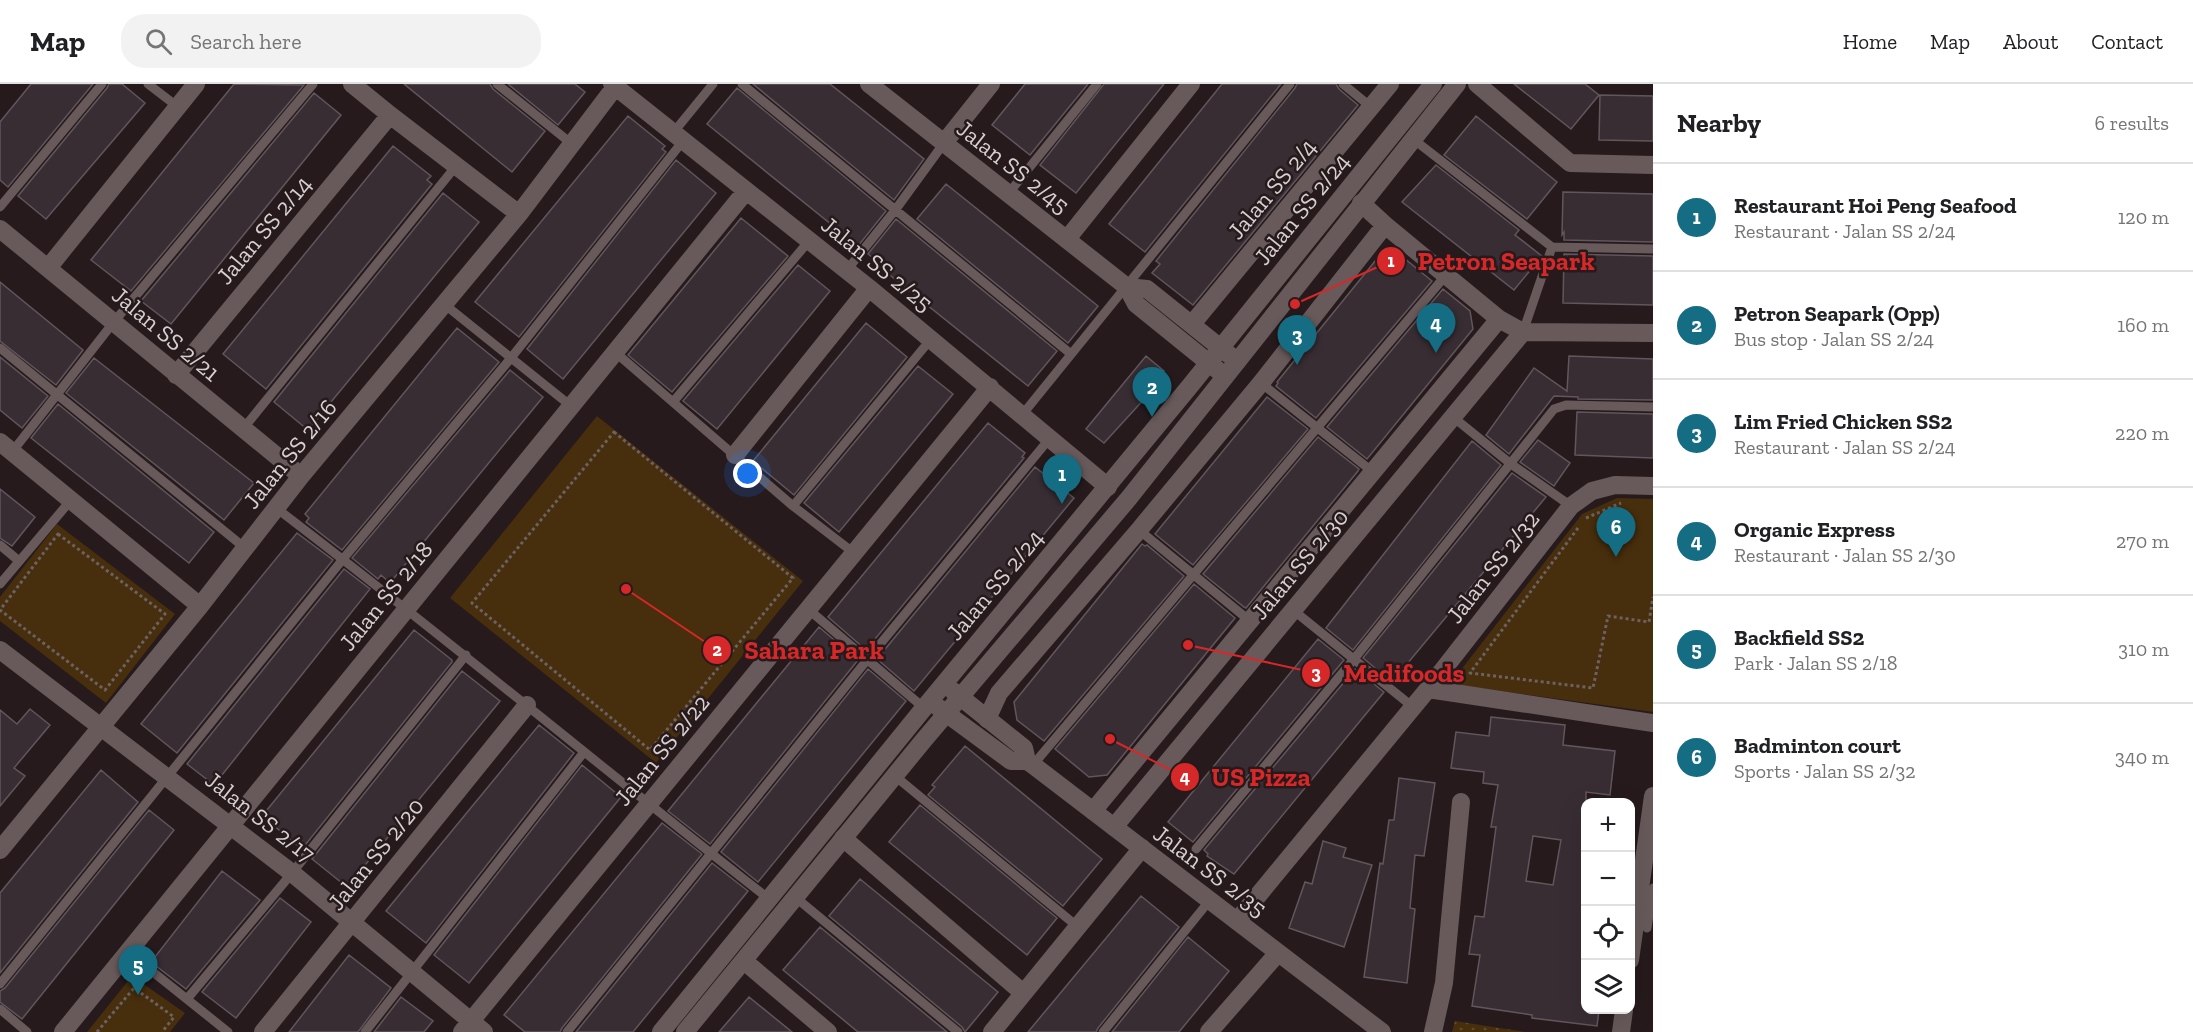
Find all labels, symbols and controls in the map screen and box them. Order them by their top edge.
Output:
search box [121,14,541,68]
text: Map [30,25,85,58]
icon: search [142,25,175,58]
text: Search here [190,28,302,55]
text: Home [1843,29,1897,54]
text: Map [1930,29,1970,54]
text: About [2003,29,2058,54]
text: Contact [2091,29,2163,54]
text: Nearby [1677,107,1761,139]
text: 6 results [2095,111,2169,135]
street label: Jalan SS 2/45 [951,114,1075,219]
street label: Jalan SS 2/4 [1221,132,1322,245]
street label: Jalan SS 2/24 [1248,147,1356,271]
street label: Jalan SS 2/14 [210,169,317,290]
text: Restaurant Hoi Peng Seafood [1734,192,2017,219]
text: 1 [1692,205,1701,229]
text: 120 m [2118,205,2169,229]
street label: Jalan SS 2/25 [816,210,939,317]
text: Restaurant · Jalan SS 2/24 [1734,219,1956,243]
callout: Petron Seapark [1376,239,1607,283]
text: Petron Seapark [1417,245,1595,277]
text: 1 [1387,250,1395,272]
street label: Jalan SS 2/21 [106,280,226,387]
text: Petron Seapark (Opp) [1734,300,1940,327]
pin: 4 [1416,304,1456,353]
text: 2 [1691,313,1702,337]
text: 160 m [2117,313,2169,337]
pin: 3 [1278,316,1316,365]
text: Bus stop · Jalan SS 2/24 [1734,327,1934,351]
pin: 2 [1132,368,1172,417]
street label: Jalan SS 2/16 [237,393,343,514]
text: Lim Fried Chicken SS2 [1734,408,1952,435]
text: 3 [1691,421,1702,445]
text: 220 m [2115,421,2169,445]
text: Restaurant · Jalan SS 2/24 [1734,435,1956,459]
pin: 1 [1042,454,1082,504]
your location [733,459,762,488]
street label: Jalan SS 2/30 [1245,502,1354,625]
street label: Jalan SS 2/32 [1440,505,1545,629]
pin: 6 [1596,508,1636,557]
text: Organic Express [1734,516,1895,543]
street label: Jalan SS 2/24 [940,523,1049,646]
text: 4 [1691,529,1702,553]
text: 270 m [2116,529,2169,553]
street label: Jalan SS 2/18 [333,535,439,656]
text: Restaurant · Jalan SS 2/30 [1734,543,1956,567]
text: Backfield SS2 [1734,624,1864,651]
callout: Sahara Park [702,628,896,672]
text: Sahara Park [744,634,884,666]
text: 5 [1691,637,1702,661]
text: 310 m [2118,637,2169,661]
text: 2 [712,639,722,661]
callout: Medifoods [1301,651,1476,695]
text: Park · Jalan SS 2/18 [1734,651,1897,675]
text: Medifoods [1344,657,1464,689]
text: 3 [1311,662,1321,684]
street label: Jalan SS 2/22 [608,688,715,811]
text: Badminton court [1734,732,1901,759]
text: 6 [1691,745,1702,769]
text: 340 m [2115,745,2169,769]
callout: US Pizza [1170,755,1323,799]
text: Sports · Jalan SS 2/32 [1734,759,1916,783]
text: US Pizza [1211,761,1311,793]
street label: Jalan SS 2/17 [200,765,321,868]
text: 4 [1180,766,1190,788]
street label: Jalan SS 2/20 [321,792,430,916]
map controls [1581,798,1635,1014]
button: + [1581,798,1635,852]
street label: Jalan SS 2/35 [1148,819,1273,923]
button: − [1581,852,1635,906]
button: locate [1581,906,1635,960]
pin: 5 [118,946,158,995]
button: layers [1581,960,1635,1014]

